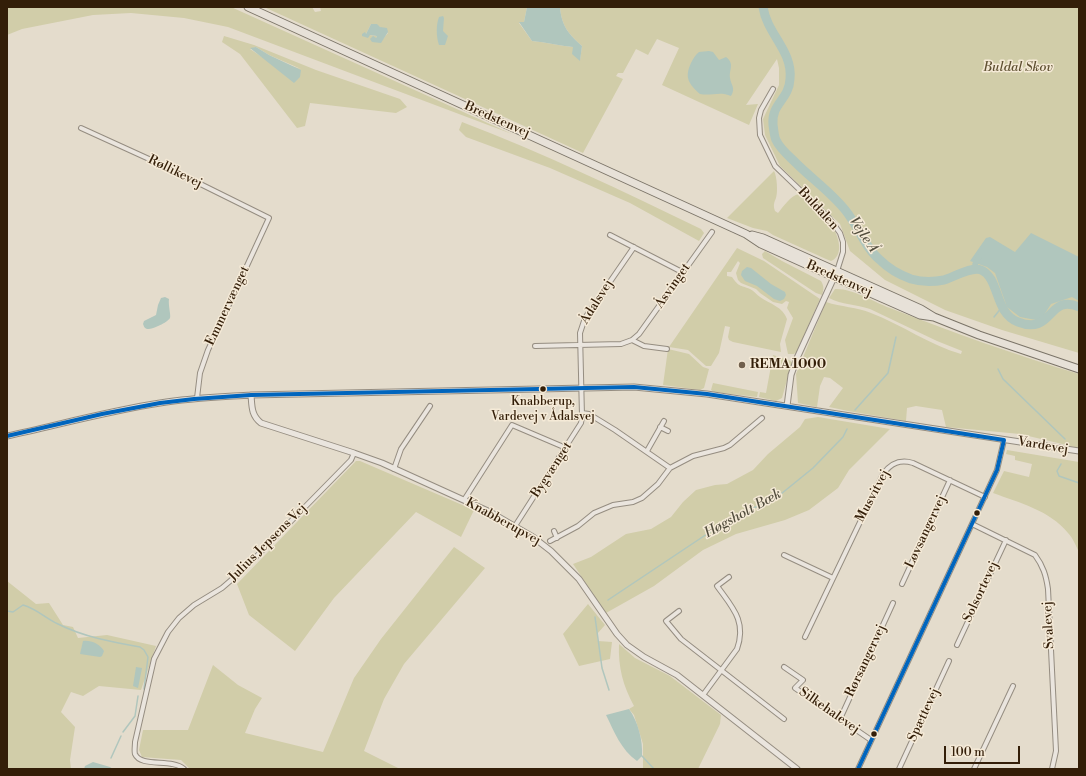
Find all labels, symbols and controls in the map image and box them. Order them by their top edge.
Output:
park label: Buldal Skov [983,60,1053,76]
street label: Bredstenvej [462,99,532,141]
street label: Røllikevej [145,152,205,192]
street label: Buldalen [794,184,842,234]
water label: Vejle Å [845,214,881,256]
street label: Bredstenvej [804,258,874,300]
street label: Åsvinget [652,261,694,311]
street label: Emmervænget [203,264,253,348]
street label: Ådalsvej [577,277,617,327]
place label: REMA 1000 [750,357,826,373]
marker: REMA 1000 [737,360,747,370]
marker: Knabberup, Vardevej v Ådalsvej [538,384,548,394]
place label: Knabberup, Vardevej v Ådalsvej [491,395,595,423]
street label: Vardevej [1016,434,1070,458]
street label: Bygvænget [528,439,576,501]
street label: Musvitvej [853,467,893,525]
water label: Høgsholt Bæk [702,486,784,542]
street label: Løvsangervej [902,493,950,571]
street label: Knabberupvej [463,495,543,549]
street label: Julius Jepsens Vej [226,501,310,585]
unlabelled marker [972,508,982,518]
street label: Solsortevej [960,559,1002,625]
street label: Svalevej [1040,601,1058,649]
street label: Rørsangervej [842,622,890,700]
street label: Silkehalevej [796,684,862,738]
street label: Spættevej [905,686,943,744]
unlabelled marker [869,729,879,739]
scale bar [946,738,1022,764]
text: 100 m [951,745,985,760]

